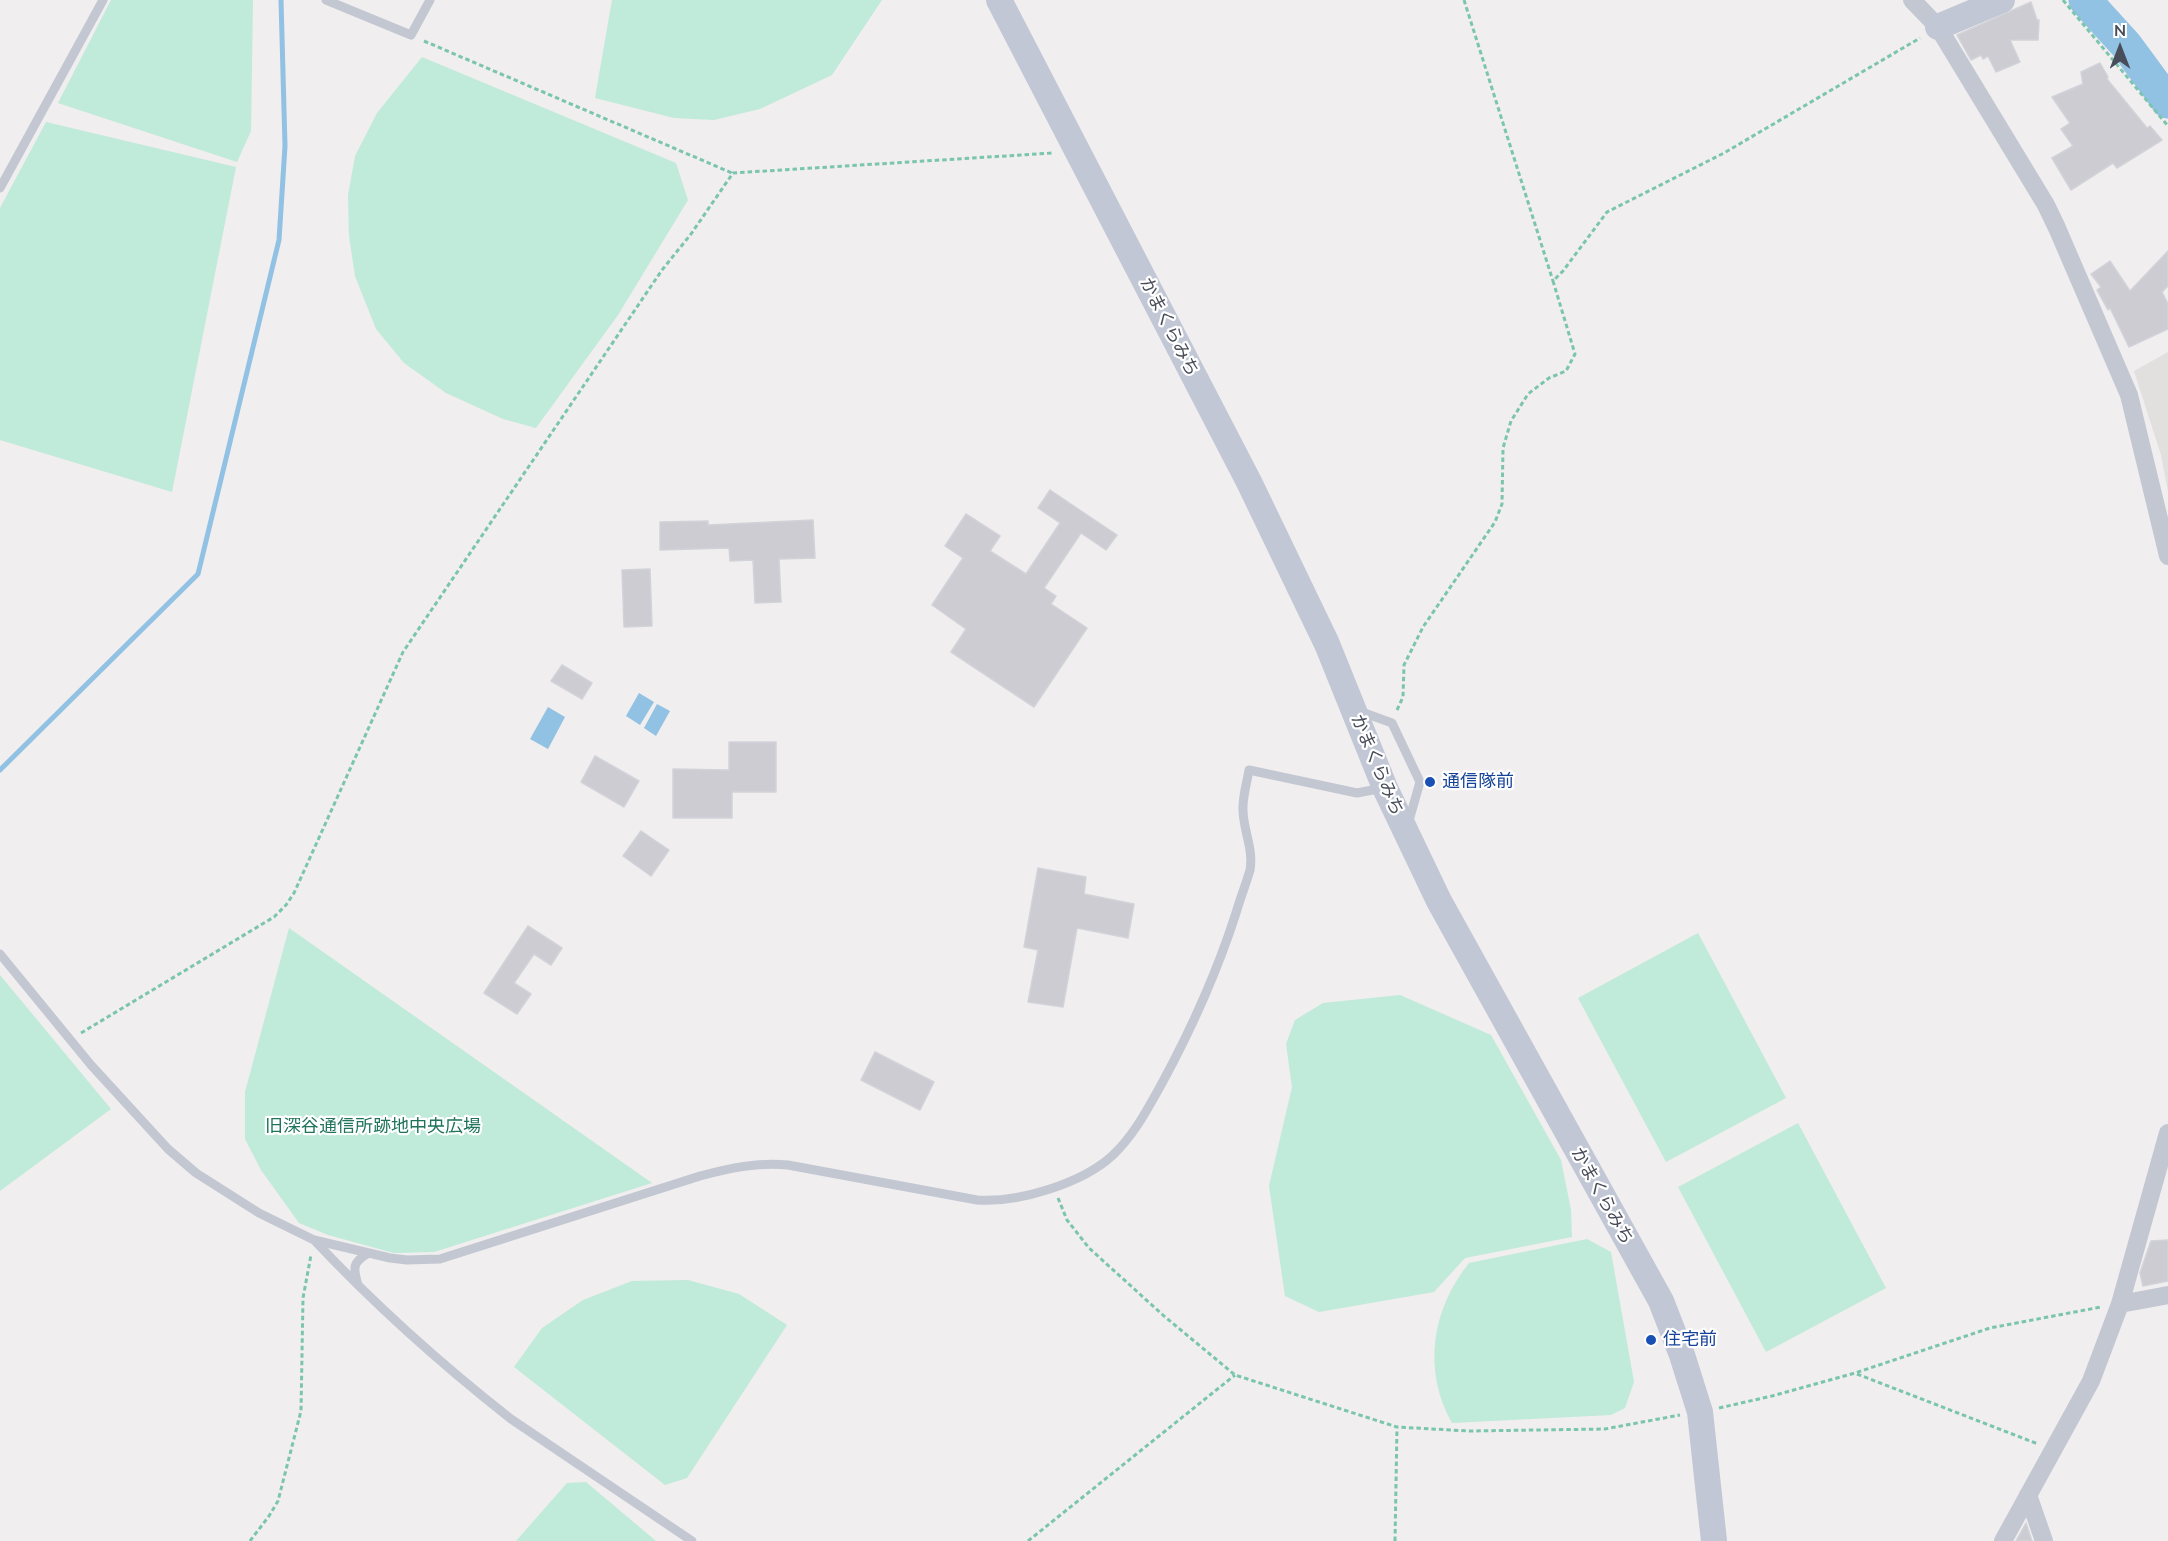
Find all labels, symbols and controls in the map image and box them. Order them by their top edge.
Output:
north arrow [2090,18,2150,78]
text: N [2114,20,2126,40]
street label: かまくらみち [1135,274,1203,380]
street label: かまくらみち [1346,711,1408,819]
place label: 通信隊前 [1442,771,1514,793]
marker: 通信隊前 [1423,775,1437,789]
park label: 旧深谷通信所跡地中央広場 [265,1116,481,1138]
street label: かまくらみち [1566,1144,1638,1248]
place label: 住宅前 [1663,1329,1717,1351]
marker: 住宅前 [1644,1333,1658,1347]

